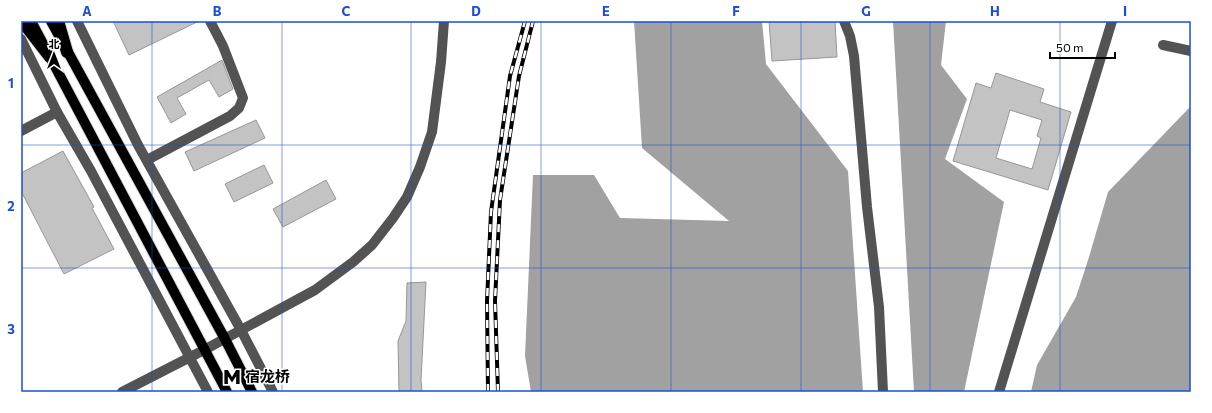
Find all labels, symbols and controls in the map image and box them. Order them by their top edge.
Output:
text: A [82,3,92,19]
text: B [213,3,222,19]
text: C [342,3,351,19]
text: D [471,3,481,19]
text: E [602,3,610,19]
text: F [732,3,740,19]
text: G [861,3,871,19]
text: H [990,3,1000,19]
text: I [1123,3,1127,19]
north arrow [34,34,74,74]
scale bar [1050,34,1115,60]
text: 北 [49,37,60,50]
text: 50 m [1056,40,1084,54]
text: 1 [8,75,14,91]
text: 2 [7,198,15,214]
text: 3 [7,321,15,337]
metro station icon: 宿龙桥 [222,367,242,387]
place label: 宿龙桥 [245,367,290,385]

